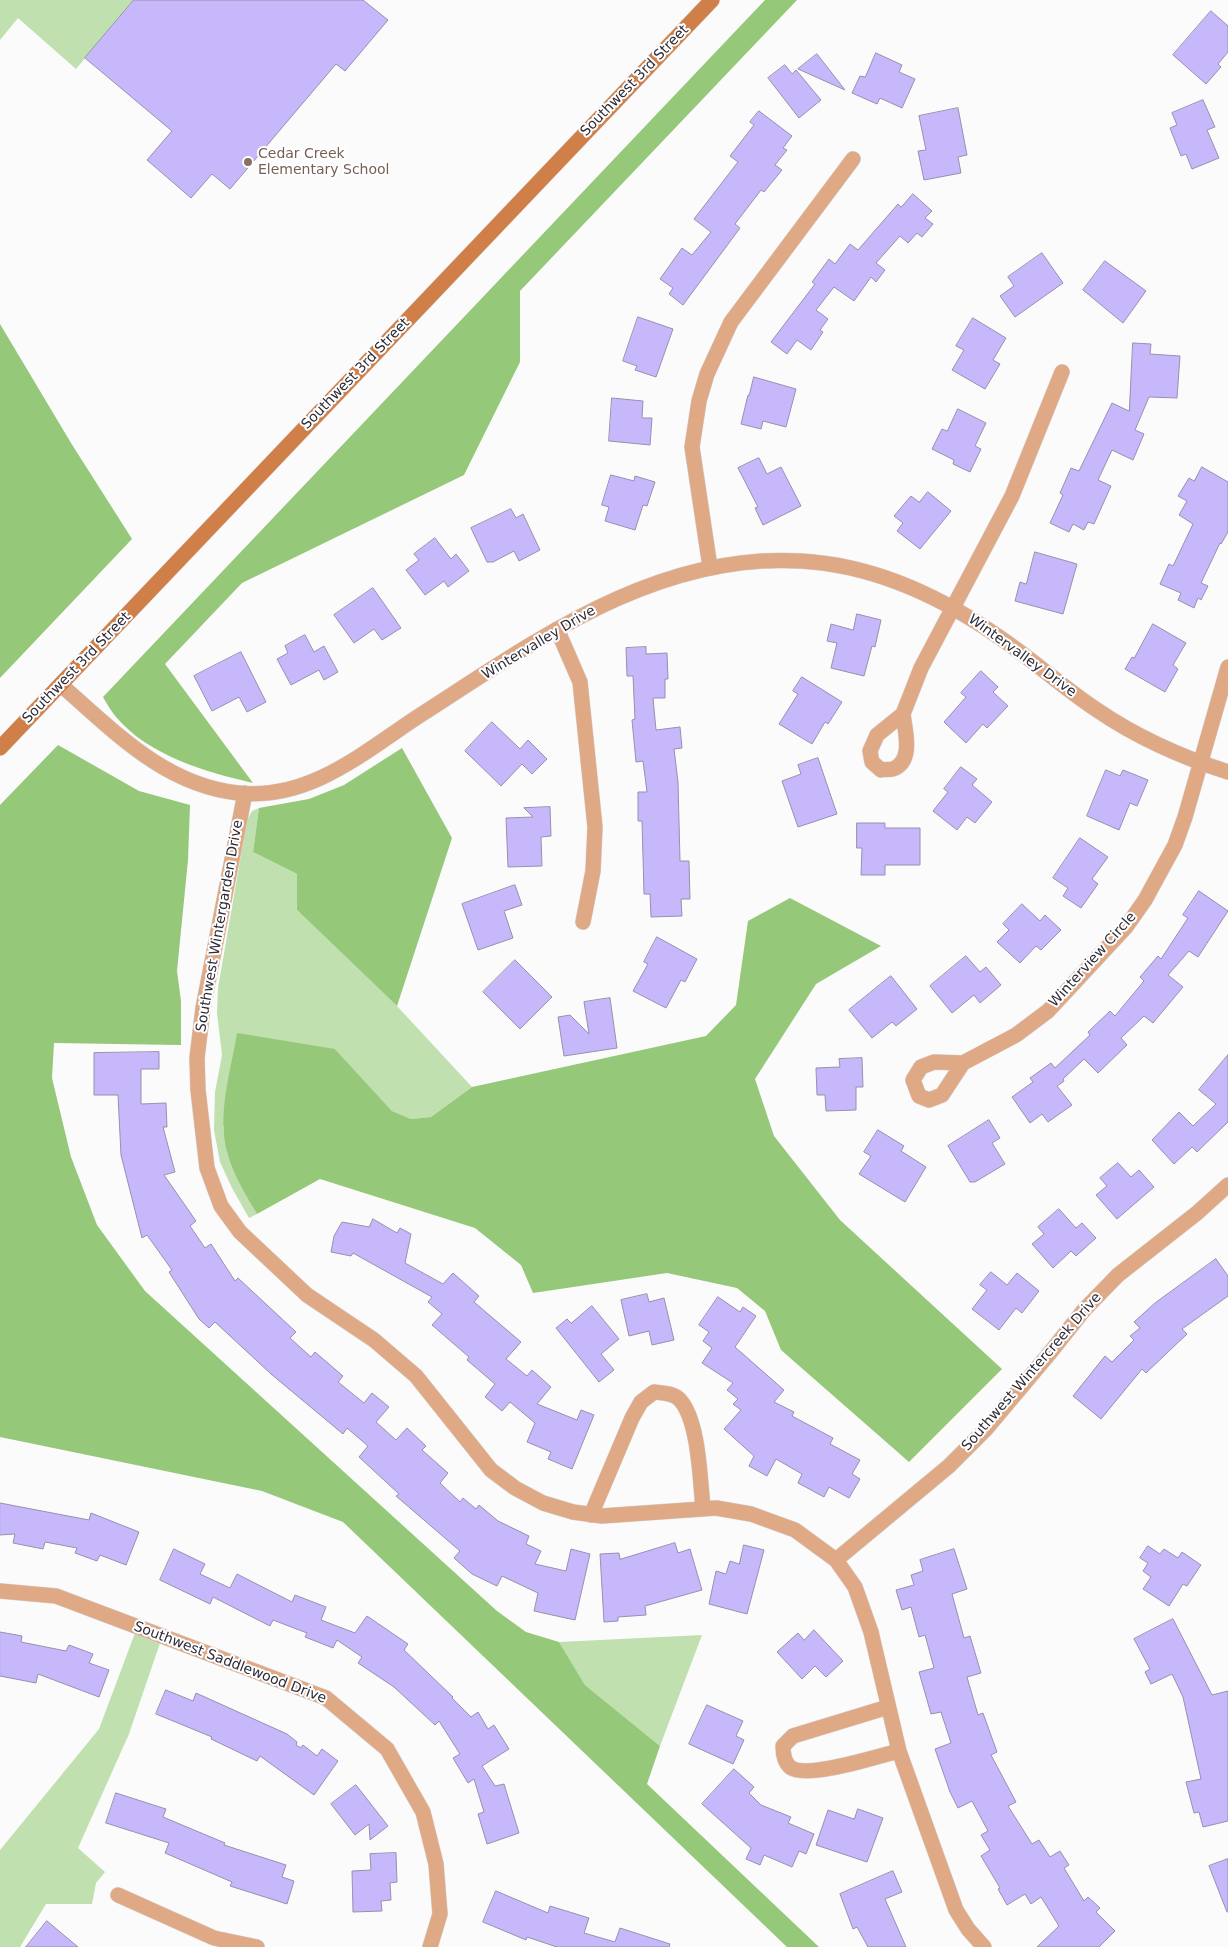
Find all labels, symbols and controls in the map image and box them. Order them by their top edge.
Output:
street label: Southwest 3rd Street [577,22,693,140]
place label: Cedar Creek Elementary School [258,146,390,178]
marker: Cedar Creek Elementary School [242,156,254,168]
street label: Southwest 3rd Street [298,315,414,433]
street label: Wintervalley Drive [479,602,599,684]
street label: Southwest 3rd Street [19,609,135,727]
street label: Wintervalley Drive [965,611,1079,701]
street label: Southwest Wintergarden Drive [193,819,247,1033]
street label: Winterview Circle [1046,909,1140,1011]
street label: Southwest Wintercreek Drive [959,1289,1105,1455]
street label: Southwest Saddlewood Drive [131,1618,329,1708]

